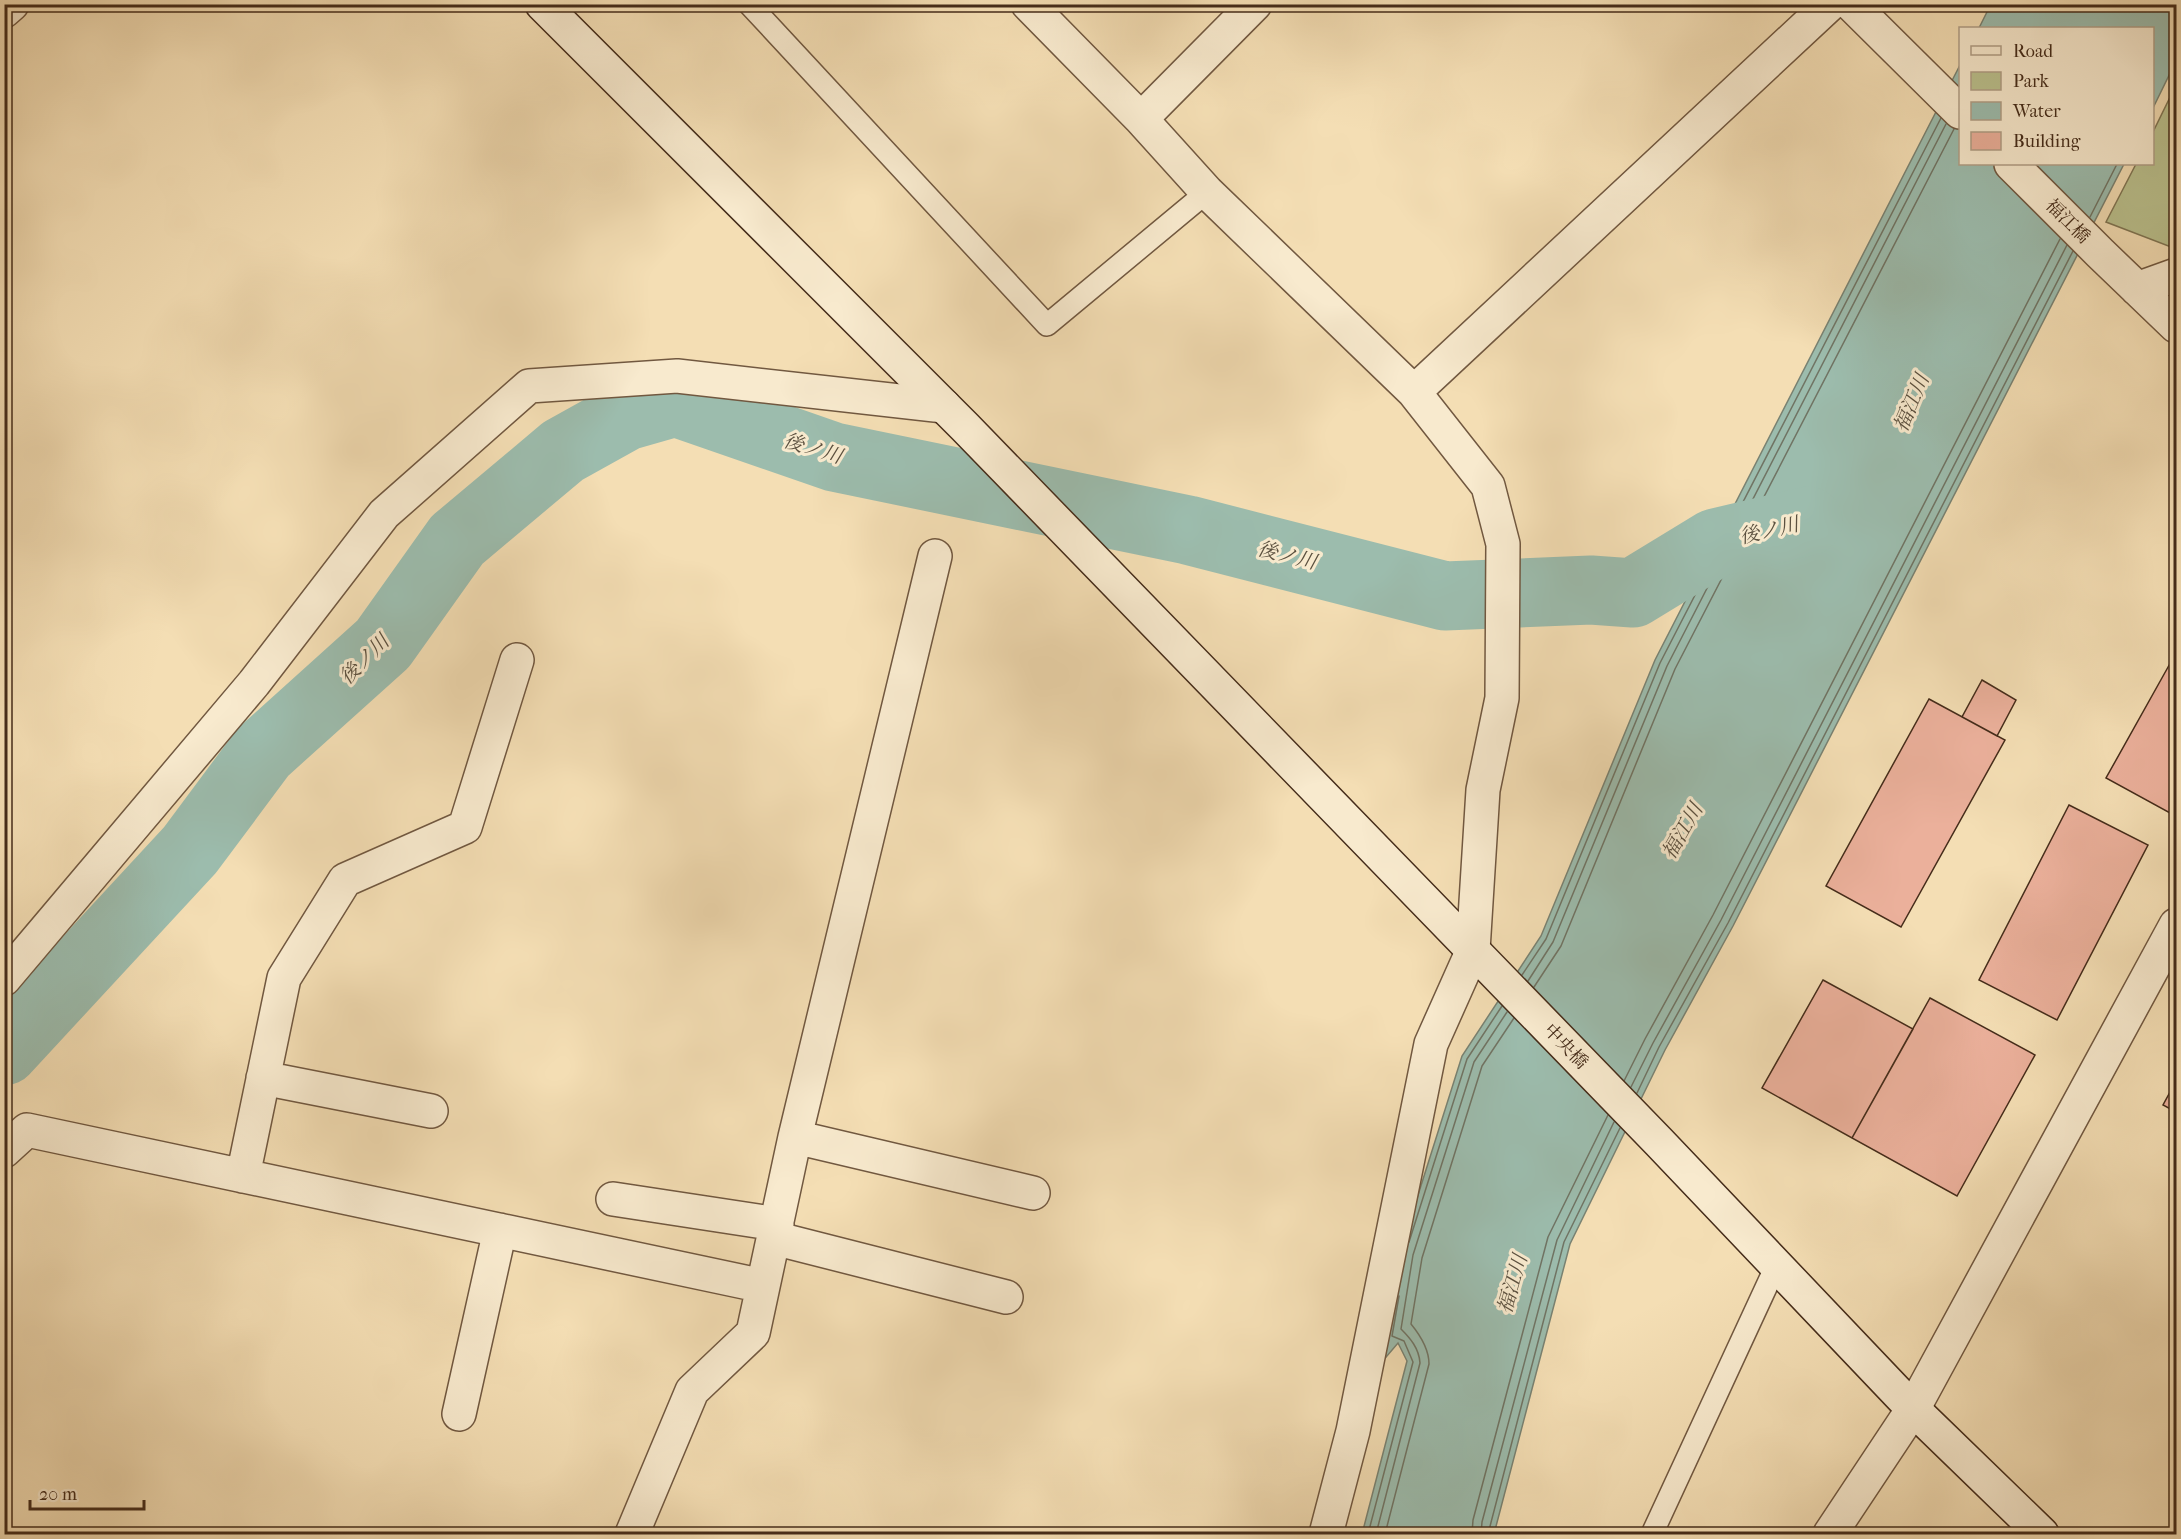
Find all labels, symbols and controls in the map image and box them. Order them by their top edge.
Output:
legend [1959,27,2154,165]
text: Road [2013,41,2053,62]
text: Park [2013,71,2050,92]
text: Water [2012,101,2061,122]
text: Building [2013,131,2081,152]
street label: 福江橋 [2041,195,2094,248]
water label: 福江川 [1889,369,1935,435]
water label: 後ノ川 [781,429,847,469]
water label: 後ノ川 [1737,512,1803,548]
water label: 後ノ川 [1255,537,1321,574]
water label: 後ノ川 [335,629,395,689]
water label: 福江川 [1657,798,1708,863]
street label: 中央橋 [1539,1020,1592,1073]
water label: 福江川 [1493,1250,1532,1316]
scale bar [30,1473,144,1511]
text: 20 m [39,1484,77,1505]

